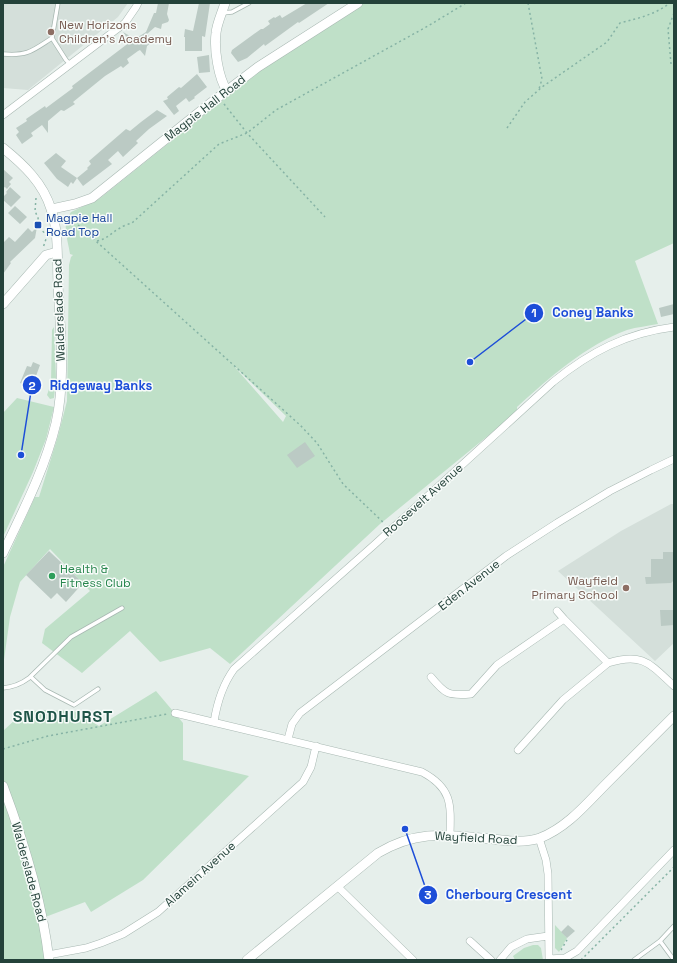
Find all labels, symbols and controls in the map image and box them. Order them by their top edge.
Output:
place label: New Horizons Children's Academy [59,17,172,47]
marker: New Horizons Children's Academy [46,27,56,37]
street label: Magpie Hall Road [161,71,249,145]
place label: Magpie Hall Road Top [46,210,112,240]
marker: Magpie Hall Road Top [33,220,43,230]
street label: Walderslade Road [49,258,69,362]
callout: Coney Banks [524,300,641,325]
text: Coney Banks [552,304,634,321]
text: 1 [531,305,537,321]
callout: Ridgeway Banks [22,373,161,398]
text: Ridgeway Banks [50,377,153,394]
text: 2 [28,378,36,394]
street label: Roosevelt Avenue [379,460,467,540]
street label: Eden Avenue [435,556,503,614]
place label: Health & Fitness Club [60,561,131,591]
marker: Health & Fitness Club [47,571,57,581]
place label: Wayfield Primary School [531,573,618,603]
marker: Wayfield Primary School [621,583,631,593]
district label: SNODHURST [13,706,113,727]
street label: Walderslade Road [8,820,50,924]
street label: Wayfield Road [434,828,518,848]
street label: Alamein Avenue [161,838,239,910]
callout: Cherbourg Crescent [418,882,580,907]
text: Cherbourg Crescent [446,886,572,903]
text: 3 [424,887,432,903]

